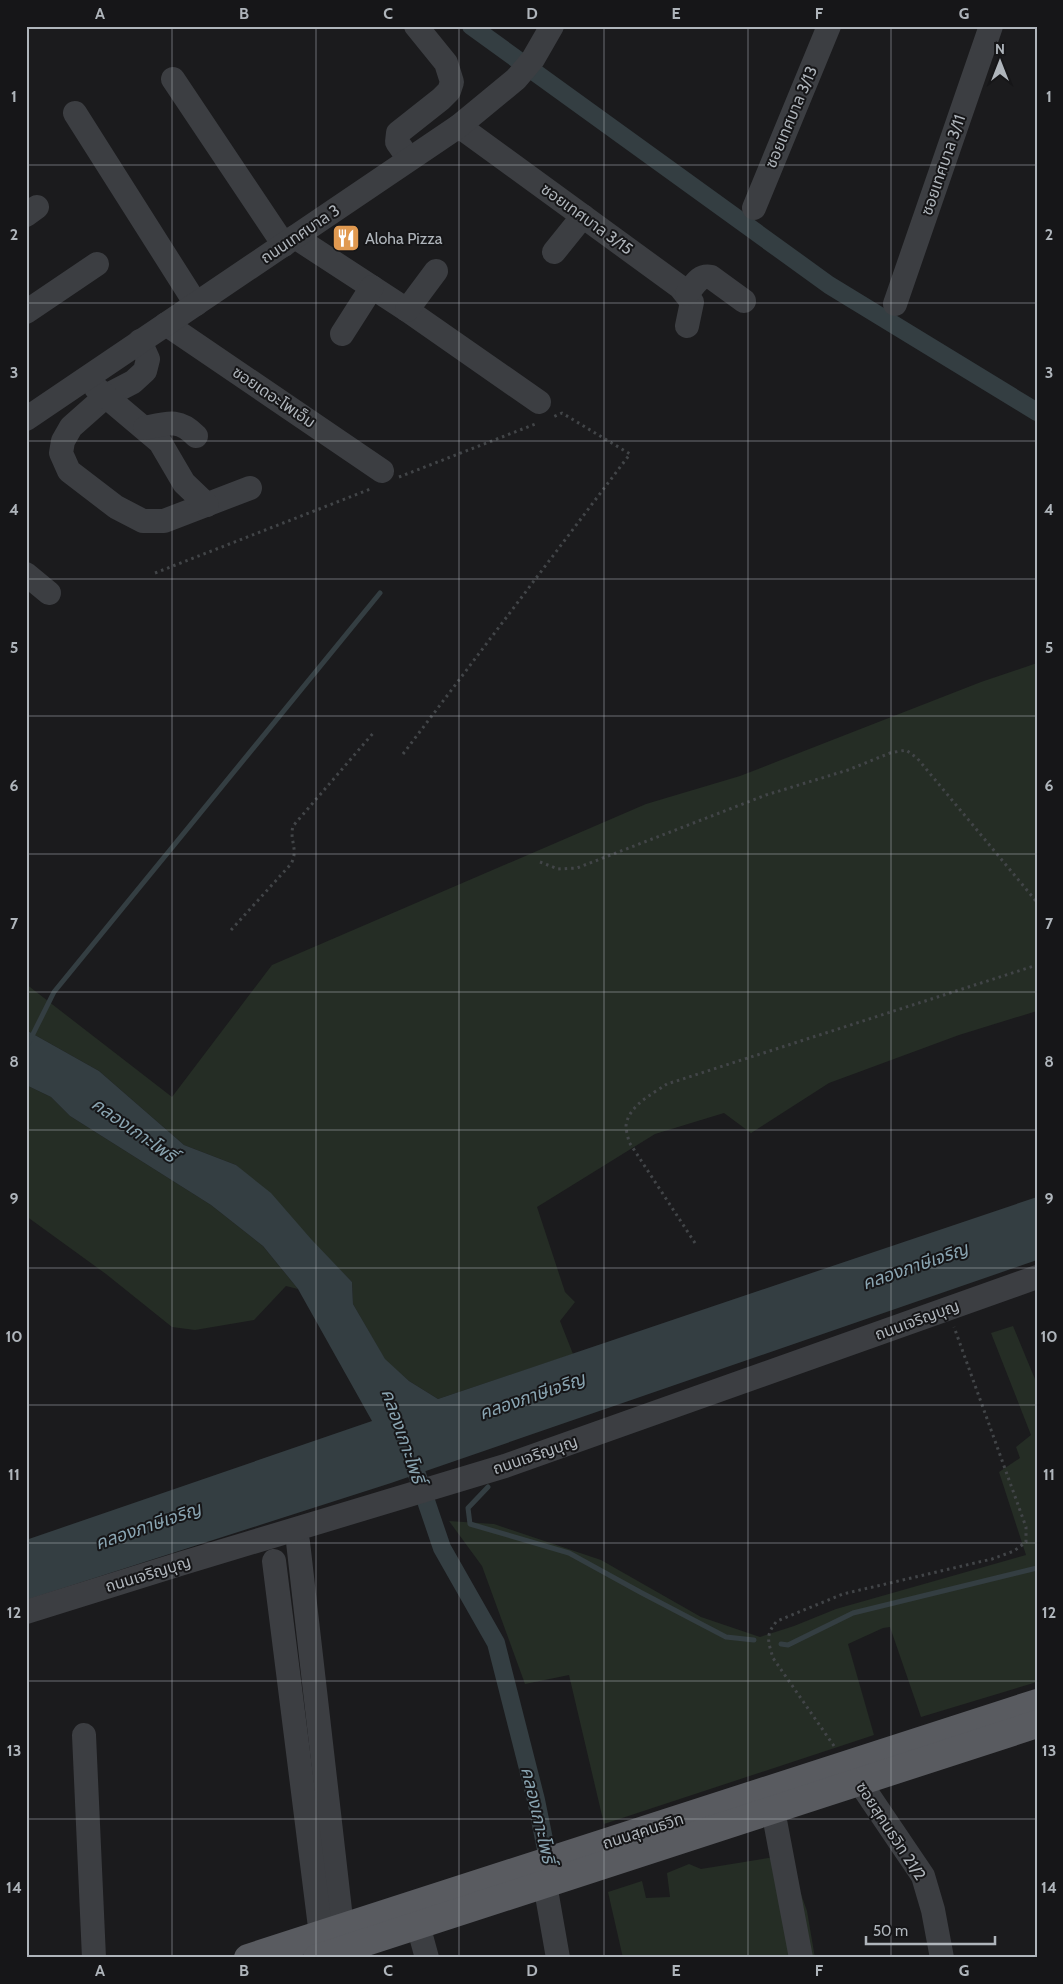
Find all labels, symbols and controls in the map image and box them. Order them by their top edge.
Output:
text: A [95,4,105,23]
text: B [239,4,249,23]
text: C [383,4,393,23]
text: D [526,4,538,23]
text: E [671,4,681,23]
text: F [815,4,824,23]
text: G [959,4,969,23]
north arrow [976,38,1026,88]
text: N [995,40,1005,58]
street label: ซอยเทศบาล 3/13 [761,63,821,171]
text: 1 [11,87,17,106]
text: 1 [1046,87,1052,106]
street label: ซอยเทศบาล 3/11 [917,112,969,218]
street label: ซอยเทศบาล 3/15 [537,179,637,259]
street label: ถนนเทศบาล 3 [257,201,343,267]
restaurant icon: Aloha Pizza [331,223,361,253]
text: 2 [10,225,18,244]
text: 2 [1045,225,1053,244]
place label: Aloha Pizza [365,229,443,248]
street label: ซอยเดอะโพเอ็ม [229,362,319,432]
text: 3 [10,363,18,382]
text: 3 [1045,363,1053,382]
text: 4 [9,500,19,519]
text: 4 [1044,500,1054,519]
text: 5 [10,638,18,657]
text: 5 [1045,638,1053,657]
text: 6 [10,776,19,795]
text: 6 [1045,776,1054,795]
text: 7 [10,914,19,933]
text: 7 [1045,914,1054,933]
text: 8 [9,1052,19,1071]
text: 8 [1044,1052,1054,1071]
water label: คลองเกาะโพธิ์ [87,1093,185,1170]
text: 9 [10,1189,19,1208]
text: 9 [1045,1189,1054,1208]
water label: คลองภาษีเจริญ [859,1237,972,1294]
street label: ถนนเจริญบุญ [872,1296,962,1344]
text: 10 [5,1327,23,1346]
text: 10 [1040,1327,1058,1346]
water label: คลองภาษีเจริญ [476,1367,589,1424]
water label: คลองเกาะโพธิ์ [377,1386,431,1491]
street label: ถนนเจริญบุญ [490,1432,580,1478]
text: 11 [8,1465,20,1484]
text: 11 [1043,1465,1055,1484]
water label: คลองภาษีเจริญ [92,1497,205,1554]
street label: ถนนเจริญบุญ [103,1552,193,1596]
text: 12 [7,1603,21,1622]
text: 12 [1042,1603,1056,1622]
text: 13 [7,1741,21,1760]
text: 13 [1042,1741,1056,1760]
water label: คลองเกาะโพธิ์ [516,1765,561,1871]
street label: ซอยสุคนธวิท 21/2 [852,1778,930,1884]
street label: ถนนสุคนธวิท [600,1809,686,1853]
text: 14 [6,1878,22,1897]
text: 14 [1041,1878,1057,1897]
scale bar [866,1914,994,1946]
text: 50 m [873,1922,908,1940]
text: A [95,1961,105,1980]
text: B [239,1961,249,1980]
text: C [383,1961,393,1980]
text: D [526,1961,538,1980]
text: E [671,1961,681,1980]
text: F [815,1961,824,1980]
text: G [959,1961,969,1980]

